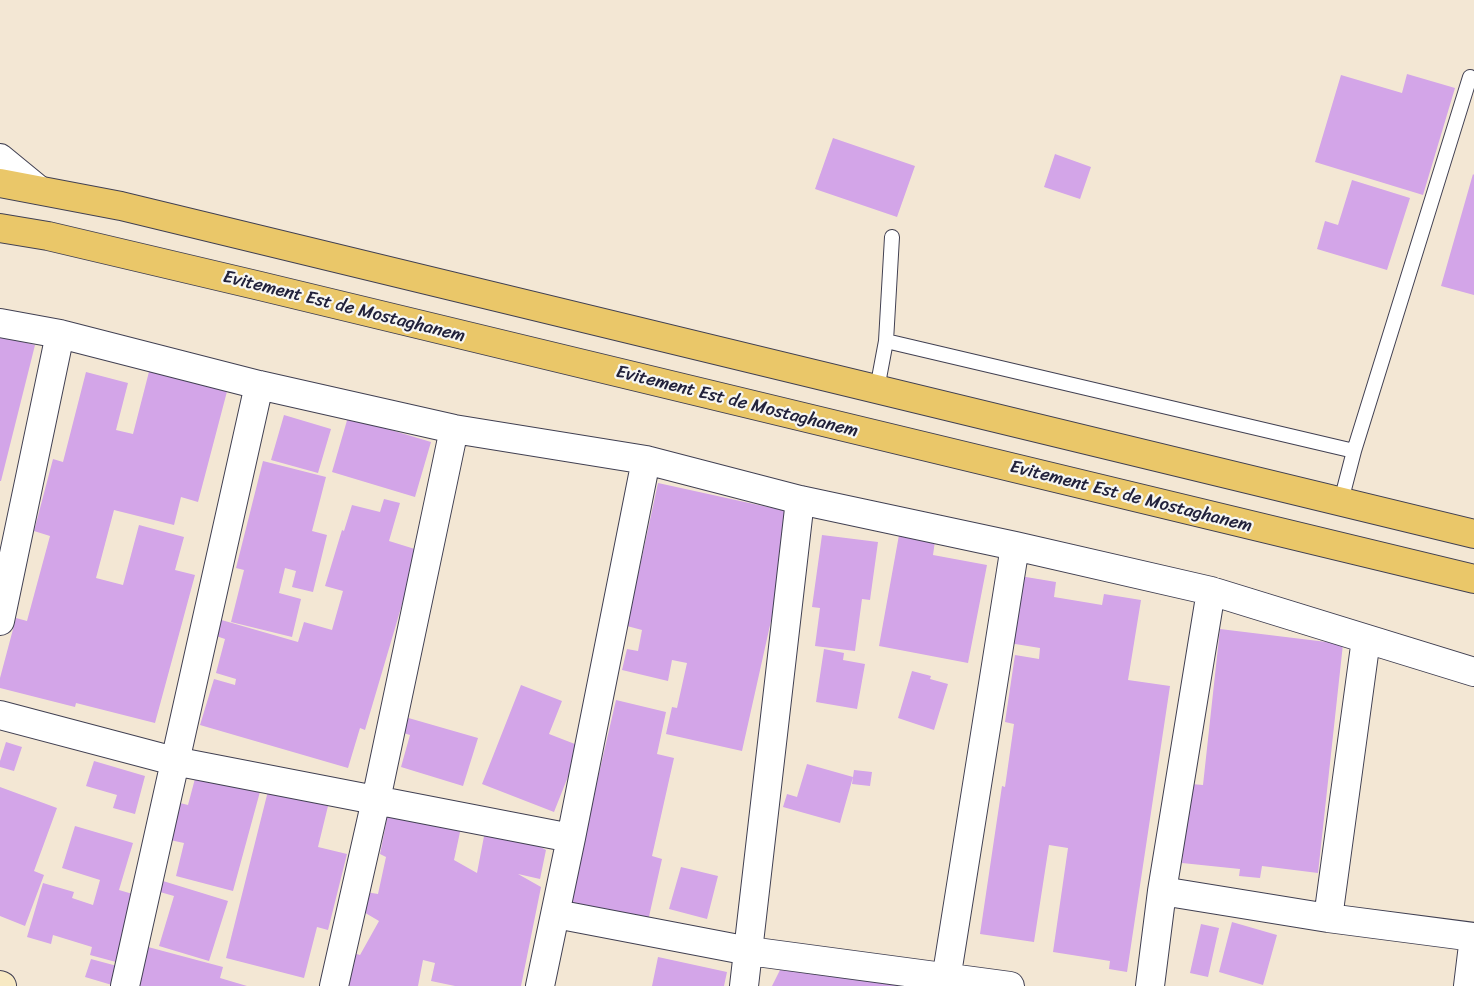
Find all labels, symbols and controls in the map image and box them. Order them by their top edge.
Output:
street label: Evitement Est de Mostaghanem [221,266,467,348]
street label: Evitement Est de Mostaghanem [614,361,860,443]
street label: Evitement Est de Mostaghanem [1008,456,1254,538]

